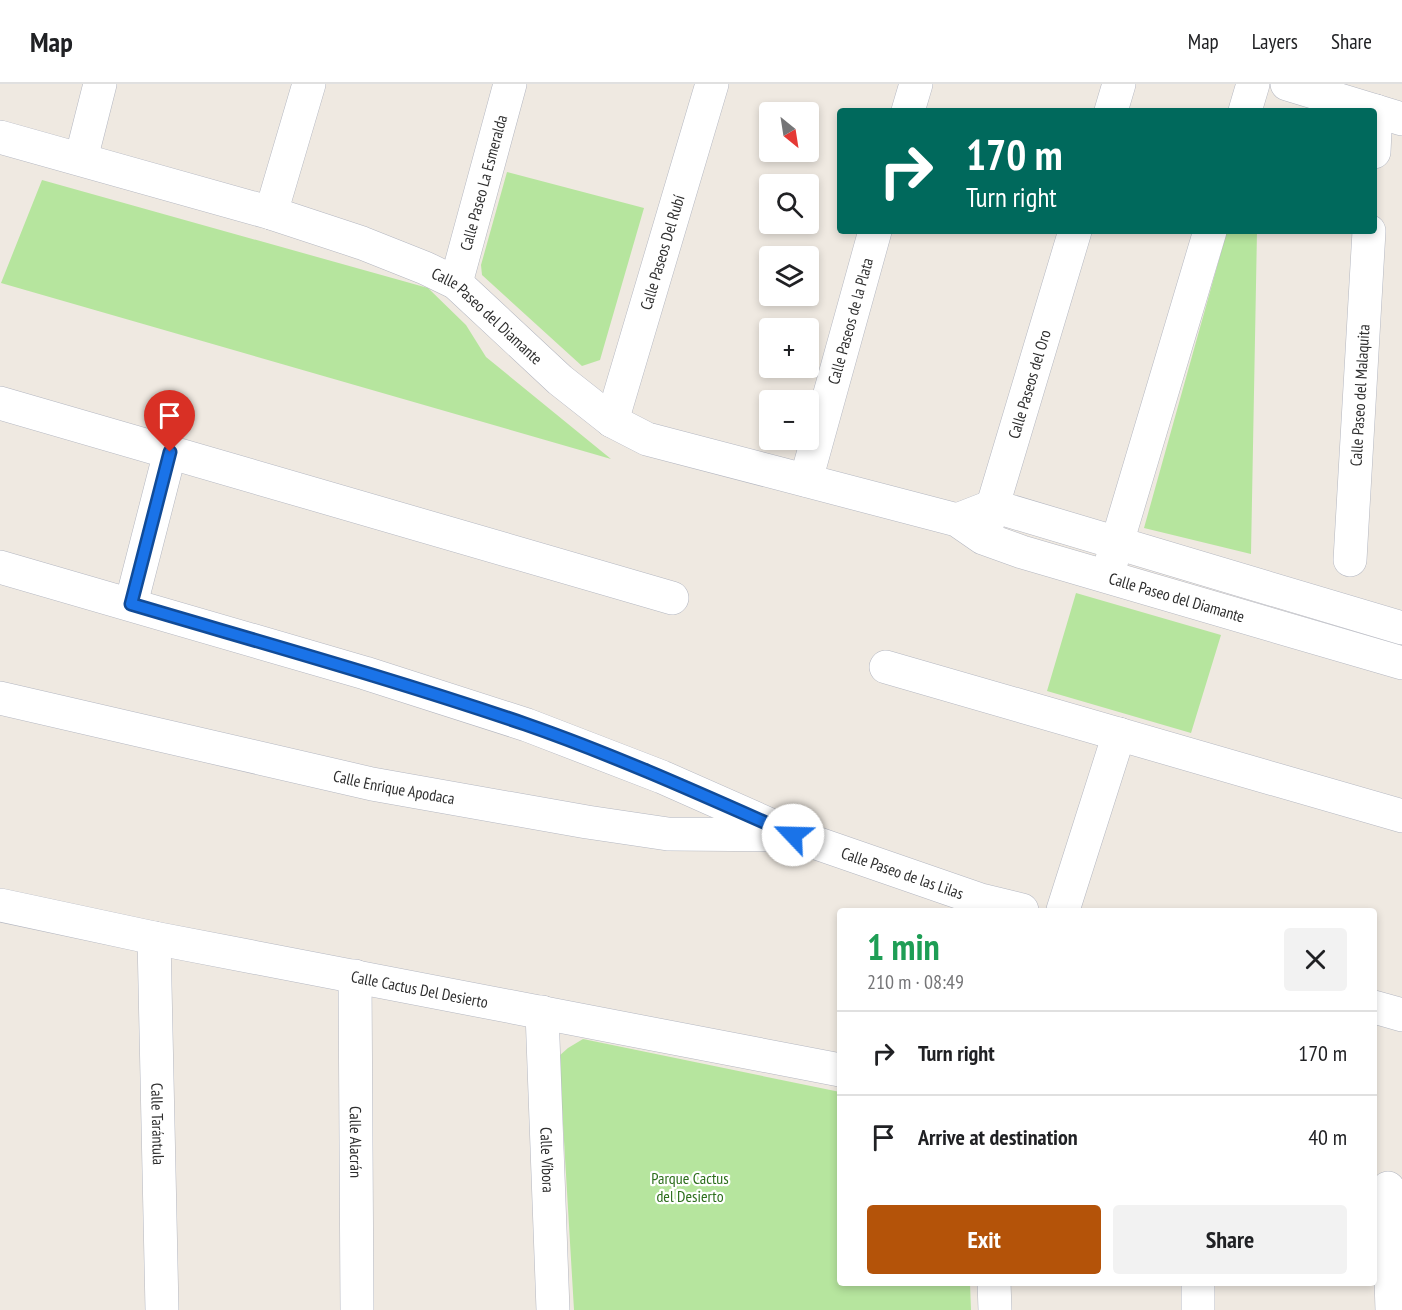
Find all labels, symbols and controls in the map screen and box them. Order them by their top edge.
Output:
text: Map [30,23,73,60]
text: Map [1188,28,1219,55]
text: Layers [1252,28,1298,55]
text: Share [1331,28,1372,55]
north arrow [759,102,819,162]
map controls [759,102,819,450]
street label: Calle Paseo La Esmeralda [455,113,511,253]
text: 170 m [966,127,1063,182]
icon: right [867,132,945,210]
button: search [759,174,819,234]
text: Turn right [966,180,1057,214]
street label: Calle Paseos Del Rubí [636,192,689,312]
button: layers [759,246,819,306]
street label: Calle Paseos de la Plata [823,255,877,387]
street label: Calle Paseo del Diamante [429,263,547,368]
button: + [759,318,819,378]
street label: Calle Paseo del Malaquita [1345,324,1374,467]
street label: Calle Paseos del Oro [1003,327,1055,441]
pin [144,390,195,452]
button: − [759,390,819,450]
icon: arrive [153,399,186,432]
street label: Calle Paseo del Diamante [1107,568,1247,626]
street label: Calle Enrique Apodaca [331,765,456,808]
position arrow [761,803,825,867]
street label: Calle Paseo de las Lilas [839,842,966,903]
text: 1 min [867,923,940,970]
button: close [1284,928,1347,991]
street label: Calle Cactus Del Desierto [349,966,490,1012]
text: 210 m · 08:49 [867,969,964,995]
icon: right [867,1037,900,1070]
text: Turn right [918,1039,995,1067]
text: 170 m [1298,1039,1347,1067]
street label: Calle Tarántula [147,1083,169,1165]
street label: Calle Alacrán [346,1106,366,1178]
icon: arrive [867,1121,900,1154]
text: Arrive at destination [918,1123,1078,1151]
text: 40 m [1308,1123,1347,1151]
street label: Calle Víbora [536,1127,559,1193]
park label: Parque Cactus del Desierto [651,1168,729,1206]
button: Exit [867,1205,1101,1274]
button: Share [1113,1205,1347,1274]

